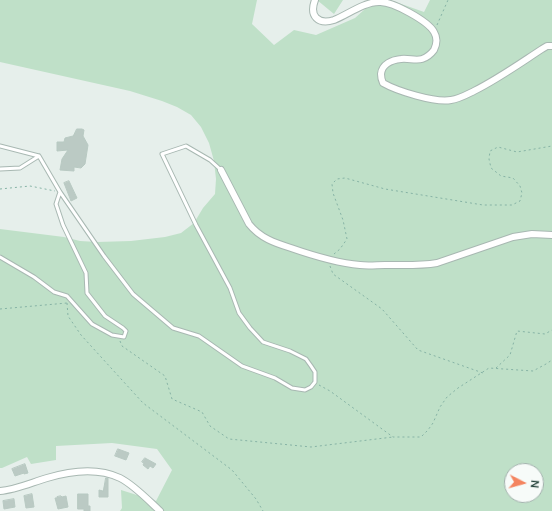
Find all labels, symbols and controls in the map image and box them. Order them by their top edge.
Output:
north arrow [504,463,544,503]
text: N [528,479,543,489]

